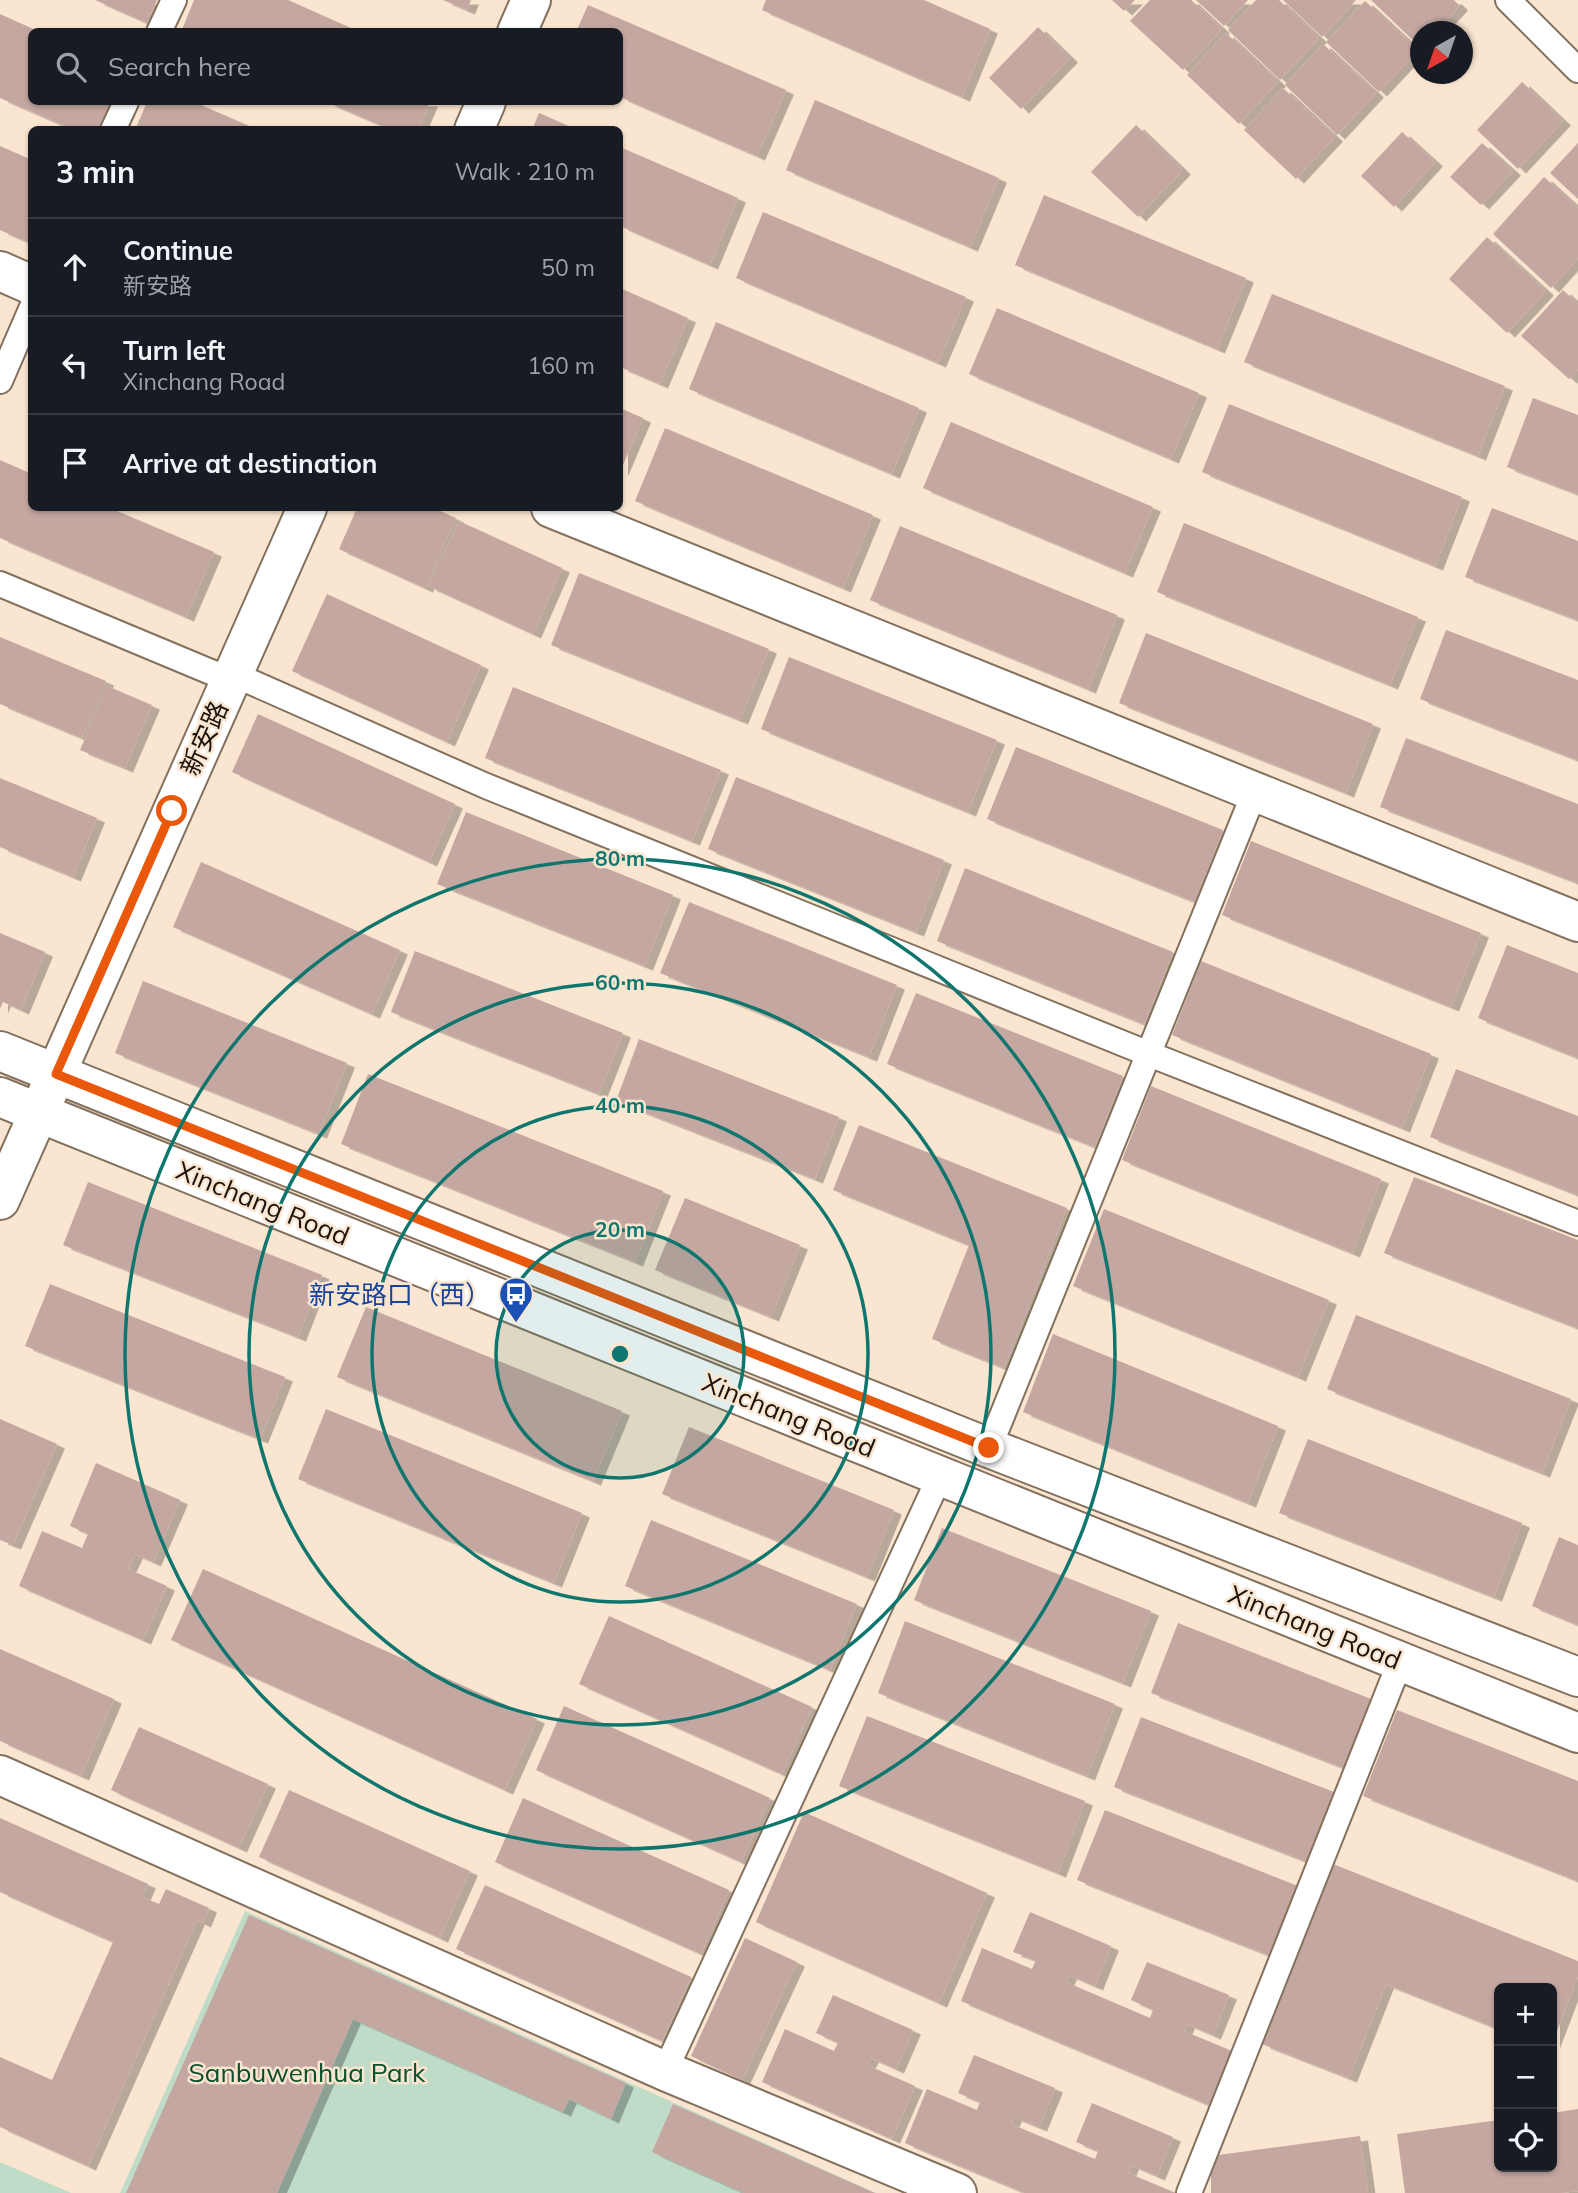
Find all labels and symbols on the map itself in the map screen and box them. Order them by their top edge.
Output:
north arrow [1410,21,1473,84]
street label: 新安路 [173,696,235,780]
route start [156,795,187,826]
text: 80 m [595,845,645,871]
text: 60 m [595,969,645,995]
text: 40 m [595,1092,645,1118]
street label: Xinchang Road [172,1153,354,1253]
text: 20 m [595,1216,645,1242]
bus stop icon: 新安路口（西） [497,1275,535,1324]
place label: 新安路口（西） [309,1278,491,1311]
centre of rings [608,1342,632,1366]
street label: Xinchang Road [698,1365,880,1465]
route end [973,1432,1004,1463]
street label: Xinchang Road [1224,1577,1406,1677]
park label: Sanbuwenhua Park [189,2056,426,2089]

